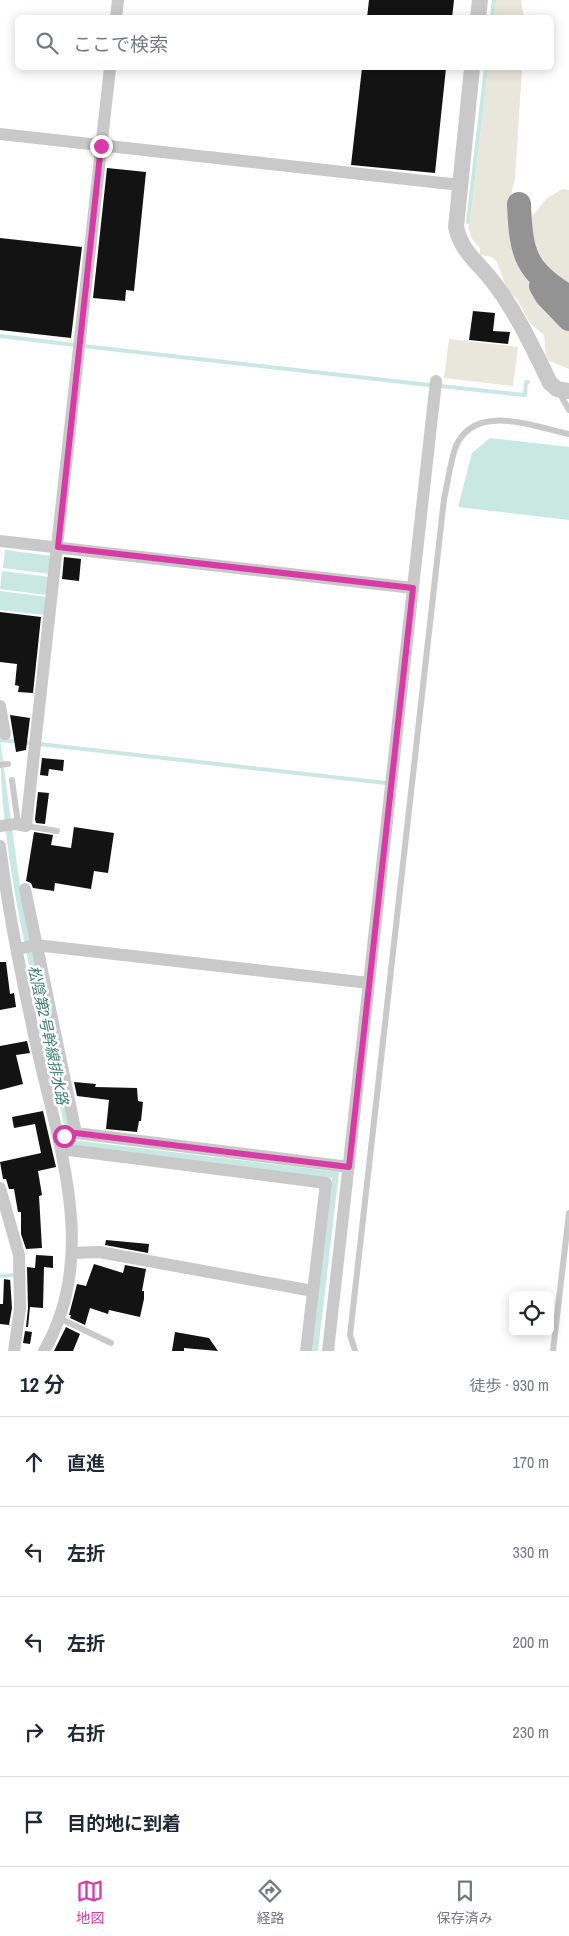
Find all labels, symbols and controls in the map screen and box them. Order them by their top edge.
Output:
search box [15,15,554,70]
icon: search [33,29,61,57]
text: ここで検索 [73,31,168,57]
route end [90,135,113,158]
water label: 松陰第2号幹線排水路 [23,963,74,1108]
route start [53,1125,76,1148]
map controls [509,1291,554,1336]
button: locate [509,1291,554,1336]
text: 12 分 [20,1370,65,1399]
text: 徒歩 · 930 m [470,1374,549,1396]
icon: ahead [20,1448,48,1476]
text: 直進 [67,1450,105,1476]
text: 170 m [513,1451,549,1473]
icon: left [20,1538,48,1566]
text: 左折 [67,1540,105,1566]
text: 330 m [513,1541,549,1563]
icon: left [20,1628,48,1656]
text: 左折 [67,1630,105,1656]
text: 200 m [513,1631,549,1653]
icon: right [20,1718,48,1746]
text: 右折 [67,1720,105,1746]
text: 230 m [513,1721,549,1743]
icon: arrive [20,1808,48,1836]
text: 目的地に到着 [67,1810,181,1836]
tab: 地図 [76,1877,104,1927]
tab: 経路 [256,1877,284,1927]
tab: 保存済み [437,1877,493,1927]

